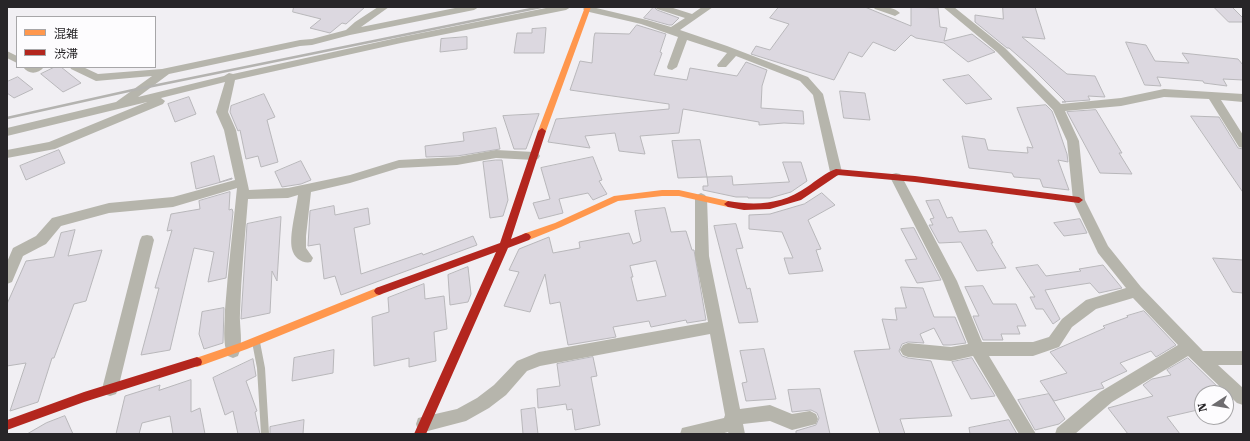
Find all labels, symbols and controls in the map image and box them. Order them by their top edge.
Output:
legend [16,16,156,68]
text: 混雑 [54,27,78,41]
text: 渋滞 [54,47,78,61]
north arrow [1194,385,1234,425]
text: N [1196,402,1210,413]

